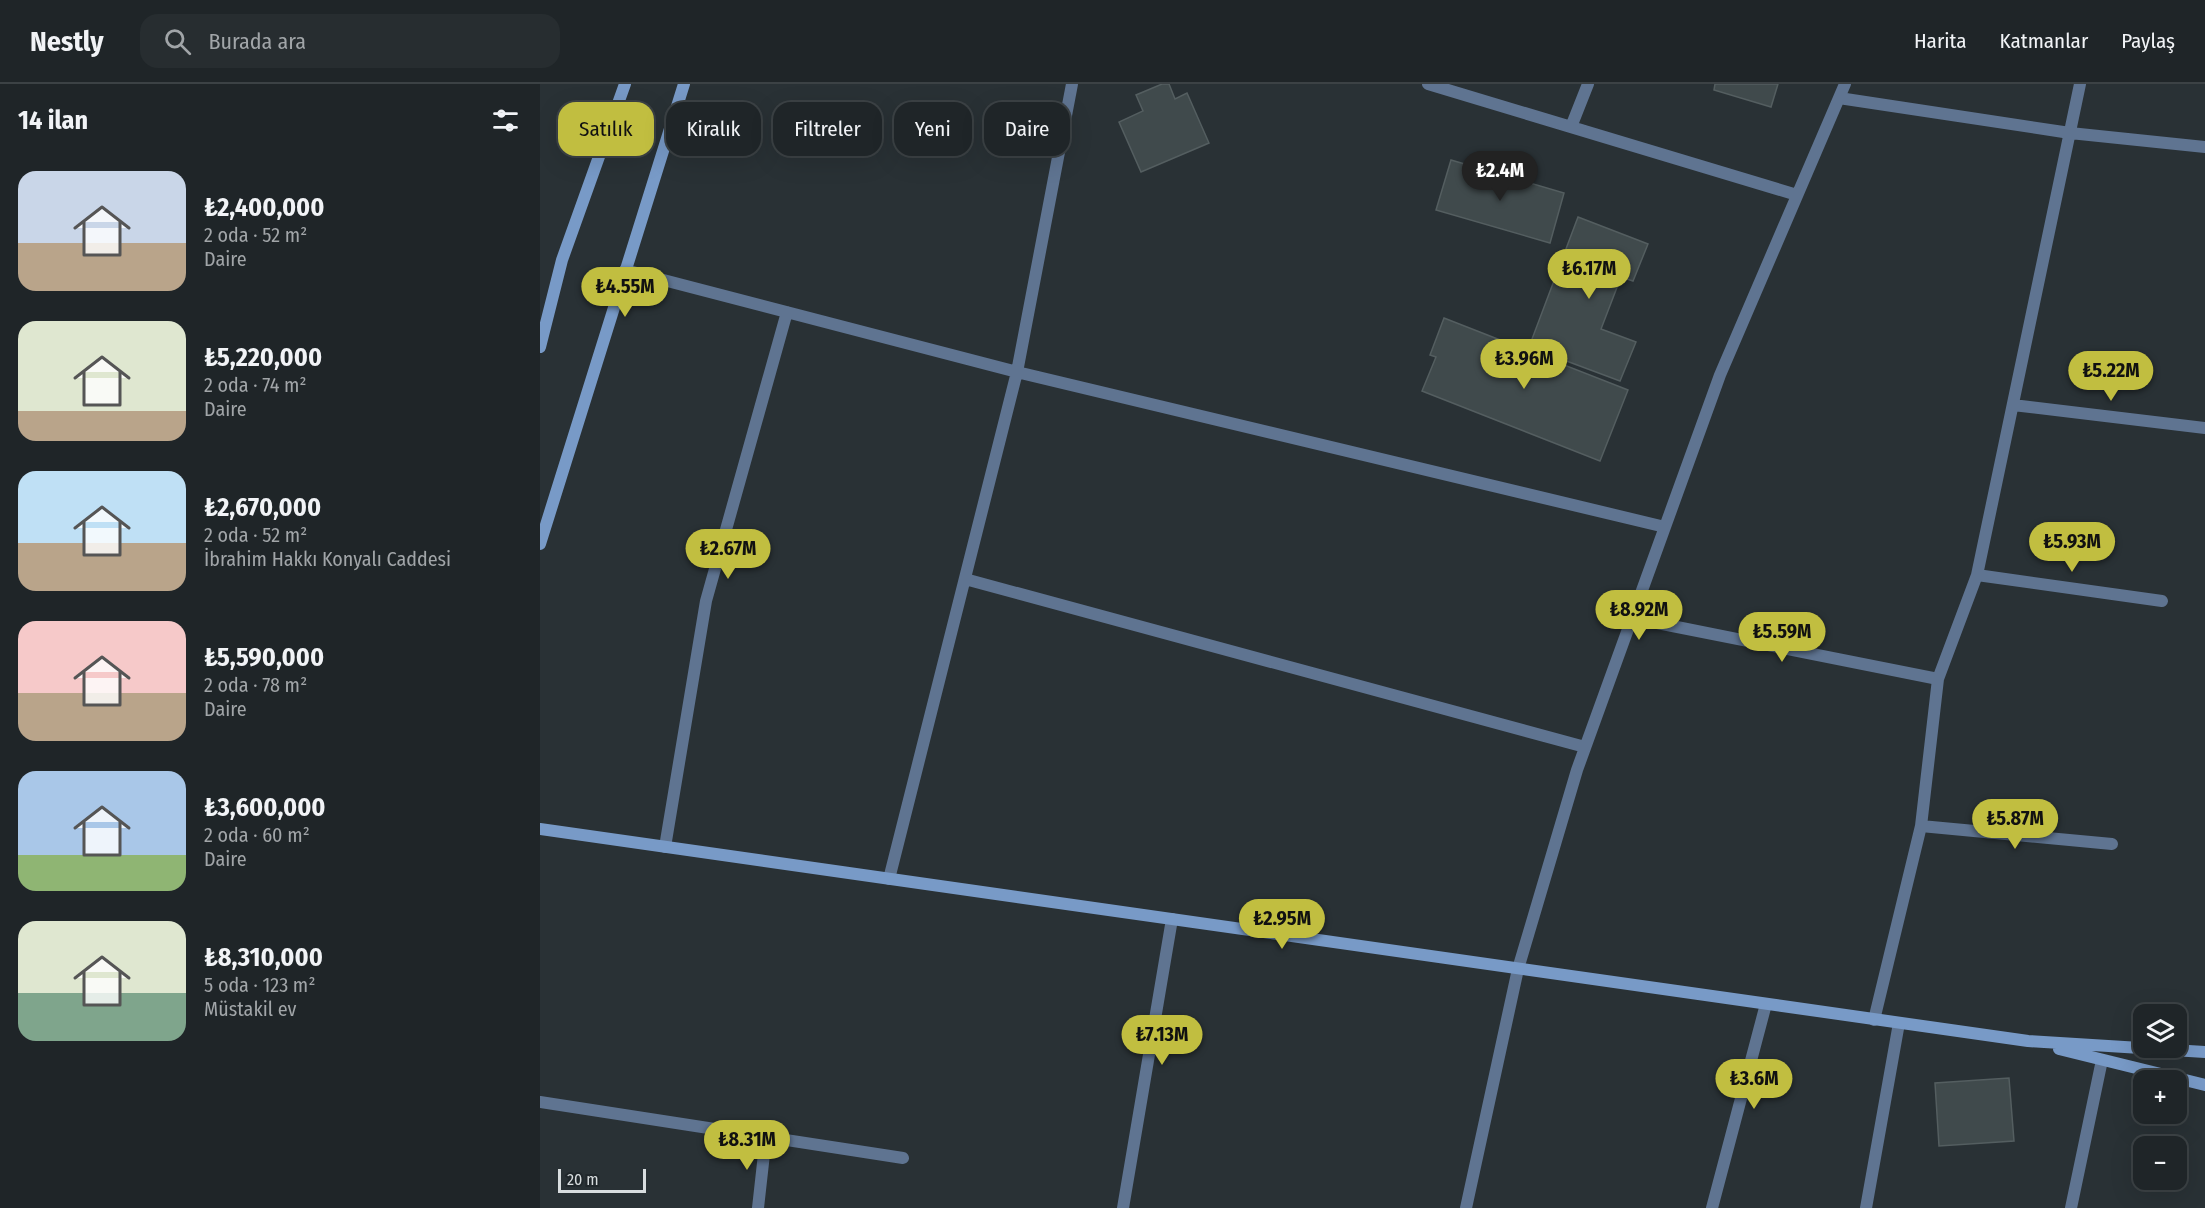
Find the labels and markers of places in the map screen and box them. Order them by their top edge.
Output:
pin: ₺2.4M [1458,151,1542,202]
pin: ₺6.17M [1540,249,1638,300]
pin: ₺4.55M [576,267,674,318]
pin: ₺3.96M [1475,339,1573,390]
pin: ₺5.22M [2062,351,2160,402]
pin: ₺5.93M [2023,522,2121,573]
pin: ₺2.67M [679,529,777,580]
pin: ₺8.92M [1590,590,1688,641]
pin: ₺5.59M [1733,612,1831,663]
pin: ₺5.87M [1966,799,2064,850]
pin: ₺2.95M [1233,899,1331,950]
pin: ₺7.13M [1113,1015,1211,1066]
pin: ₺3.6M [1712,1059,1796,1110]
pin: ₺8.31M [698,1120,796,1171]

